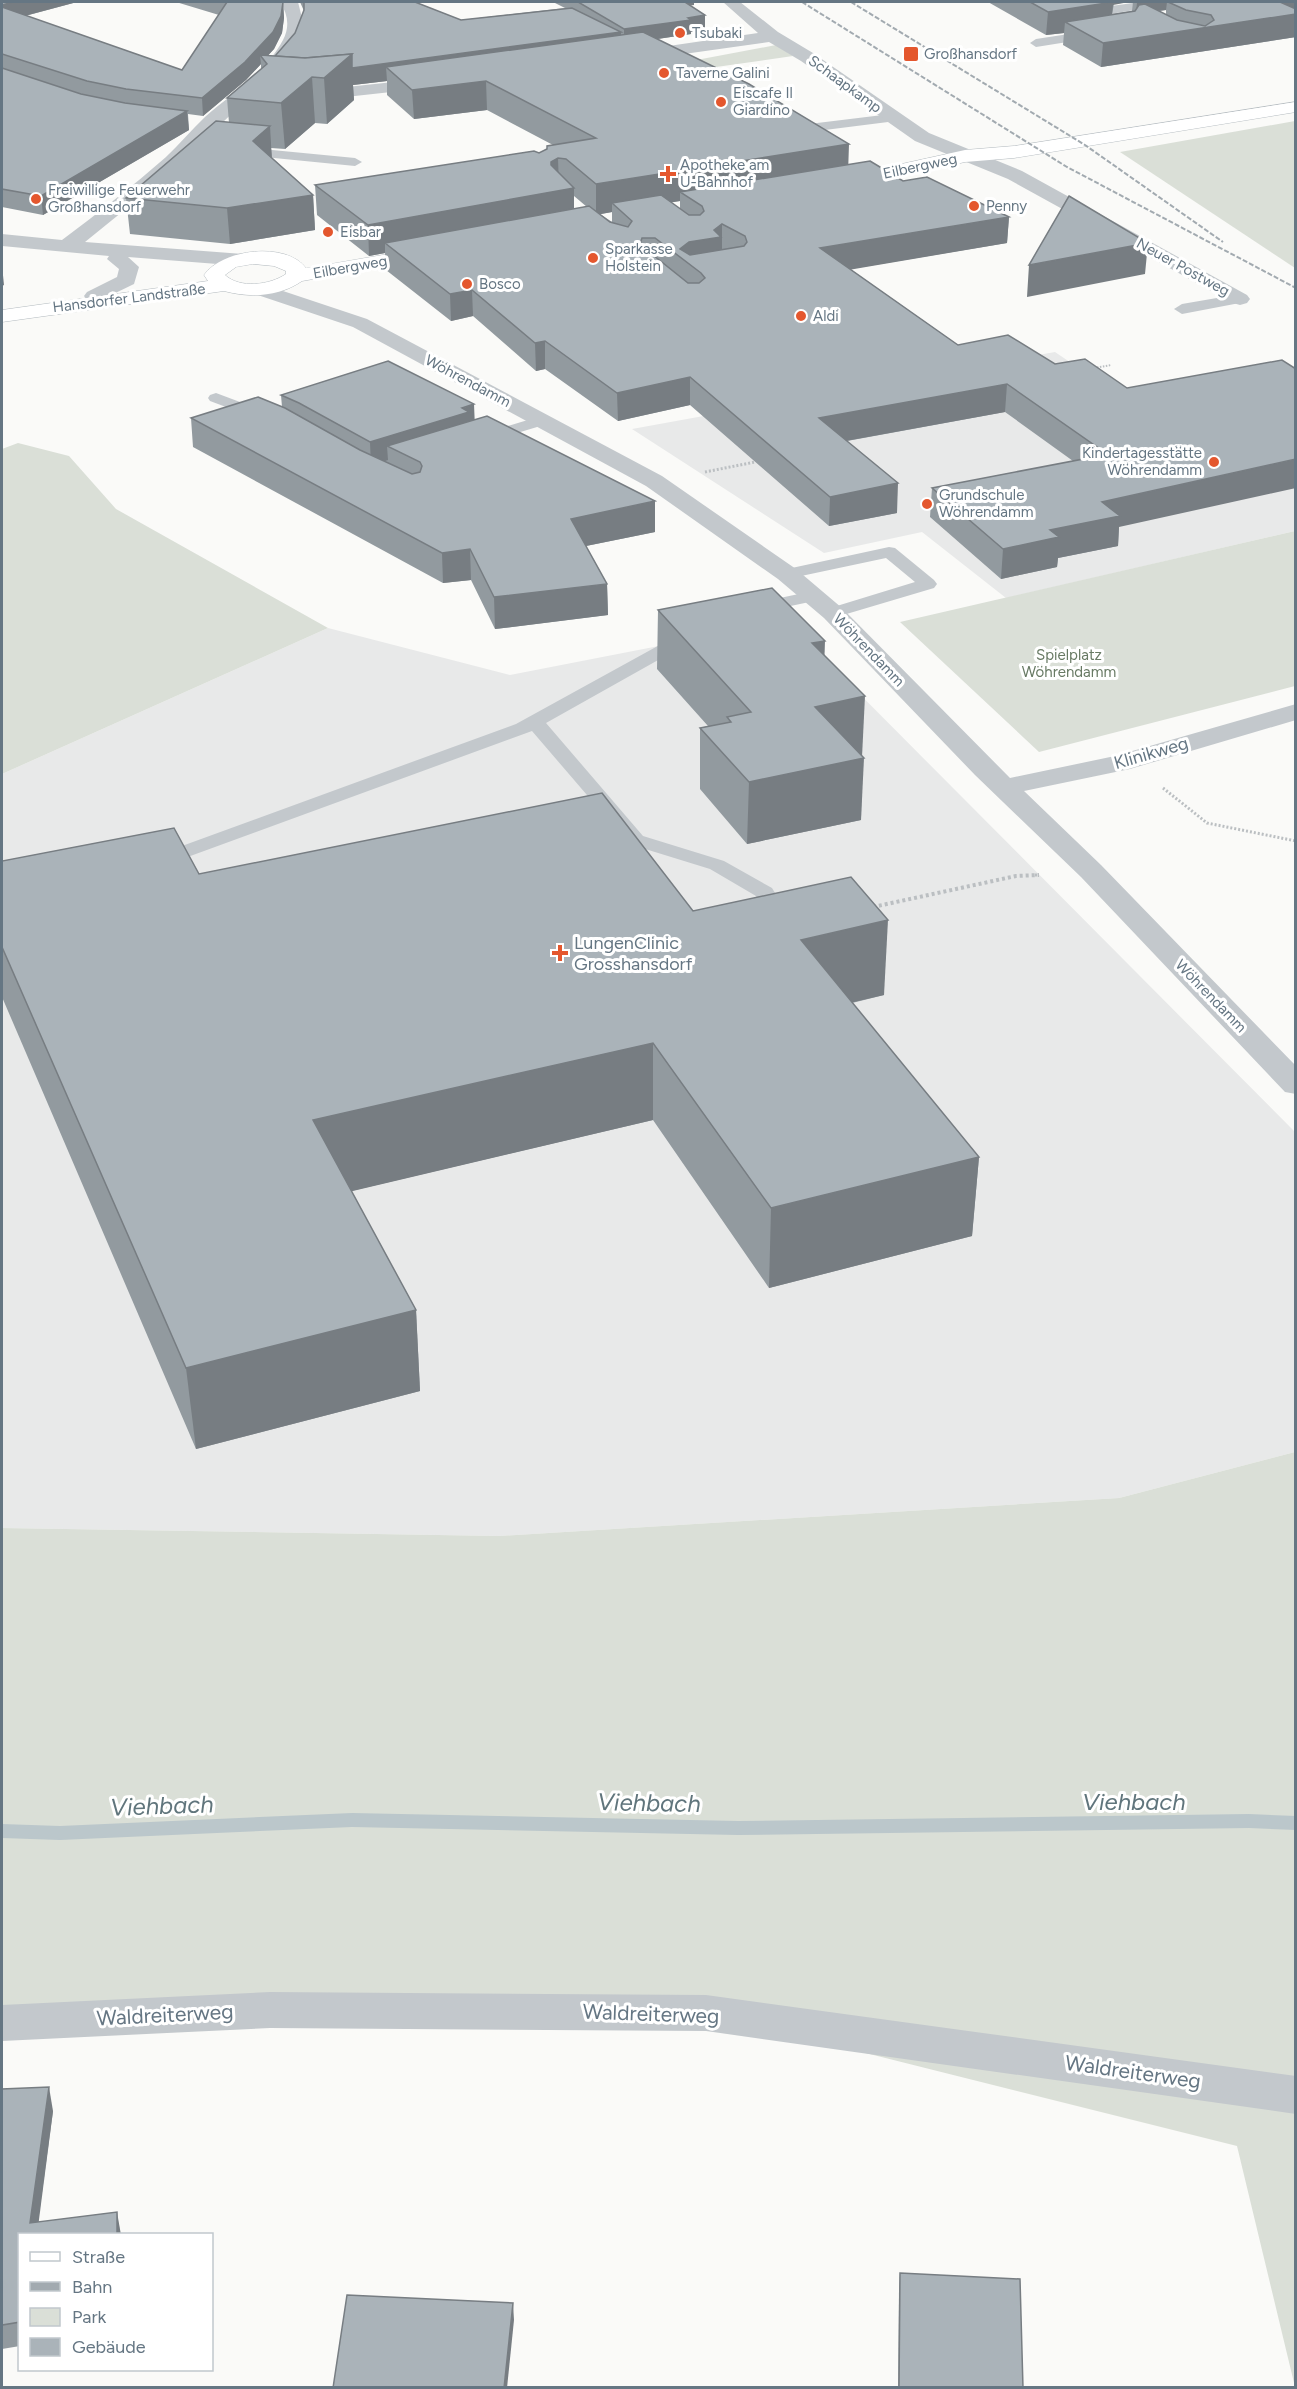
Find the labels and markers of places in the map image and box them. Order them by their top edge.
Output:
place label: Tsubaki [692,24,742,42]
marker: Tsubaki [673,26,687,40]
marker: Großhansdorf [902,45,920,63]
place label: Großhansdorf [924,45,1018,63]
place label: Taverne Galini [676,64,770,82]
marker: Taverne Galini [657,66,671,80]
place label: Eiscafe Il Giardino [733,84,793,119]
marker: Eiscafe Il Giardino [714,95,728,109]
place label: Apotheke am U-Bahnhof [680,156,769,191]
marker: Apotheke am U-Bahnhof [661,167,675,181]
place label: Freiwillige Feuerwehr Großhansdorf [48,181,190,216]
marker: Freiwillige Feuerwehr Großhansdorf [29,192,43,206]
place label: Penny [986,197,1027,215]
marker: Penny [967,199,981,213]
place label: Eisbar [340,223,381,241]
marker: Eisbar [321,225,335,239]
place label: Sparkasse Holstein [605,240,673,275]
marker: Sparkasse Holstein [586,251,600,265]
place label: Bosco [479,275,521,293]
marker: Bosco [460,277,474,291]
place label: Aldi [813,307,839,325]
marker: Aldi [794,309,808,323]
place label: Kindertagesstätte Wöhrendamm [1082,444,1202,479]
marker: Kindertagesstätte Wöhrendamm [1207,455,1221,469]
place label: Grundschule Wöhrendamm [939,486,1033,521]
marker: Grundschule Wöhrendamm [920,497,934,511]
place label: LungenClinic Grosshansdorf [574,932,693,975]
marker: LungenClinic Grosshansdorf [551,944,569,962]

